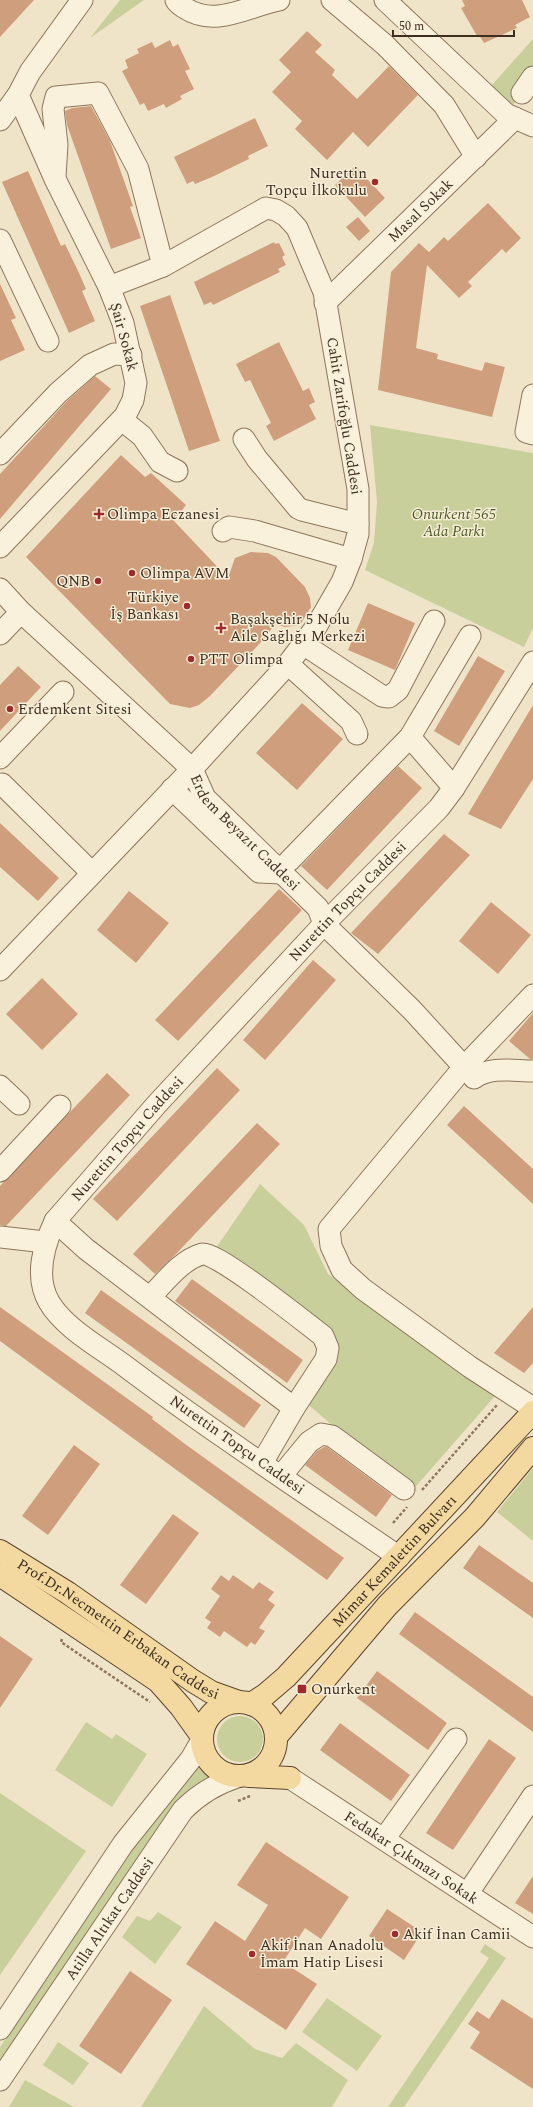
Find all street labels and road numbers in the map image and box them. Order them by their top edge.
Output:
street label: Masal Sokak [382,173,458,248]
street label: Şair Sokak [104,300,144,374]
street label: Cahit Zarifoğlu Caddesi [320,335,368,497]
street label: Erdem Beyazıt Caddesi [184,770,305,896]
street label: Nurettin Topçu Caddesi [283,836,412,967]
street label: Nurettin Topçu Caddesi [66,1071,189,1206]
street label: Nurettin Topçu Caddesi [165,1390,309,1500]
street label: Mimar Kemalettin Bulvarı [326,1489,462,1633]
street label: Prof.Dr.Necmettin Erbakan Caddesi [13,1553,223,1706]
street label: Fedakar Çıkmazı Sokak [339,1805,483,1910]
street label: Atilla Altıkat Caddesi [59,1852,159,1985]

